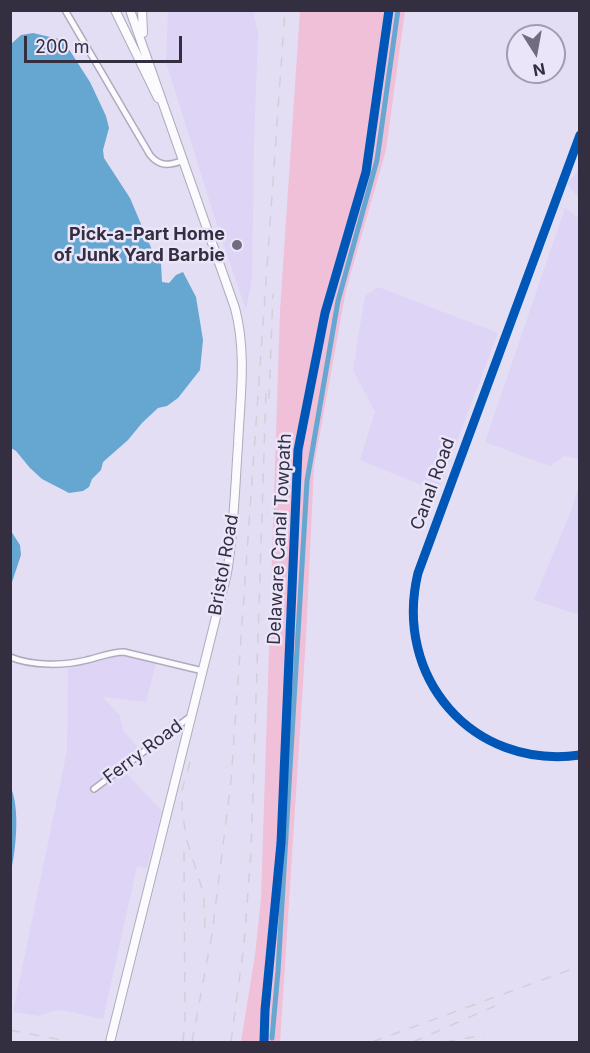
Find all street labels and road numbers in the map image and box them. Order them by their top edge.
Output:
street label: Delaware Canal Towpath [264,433,296,645]
street label: Canal Road [406,435,460,533]
street label: Bristol Road [205,513,243,617]
street label: Ferry Road [99,715,187,789]

